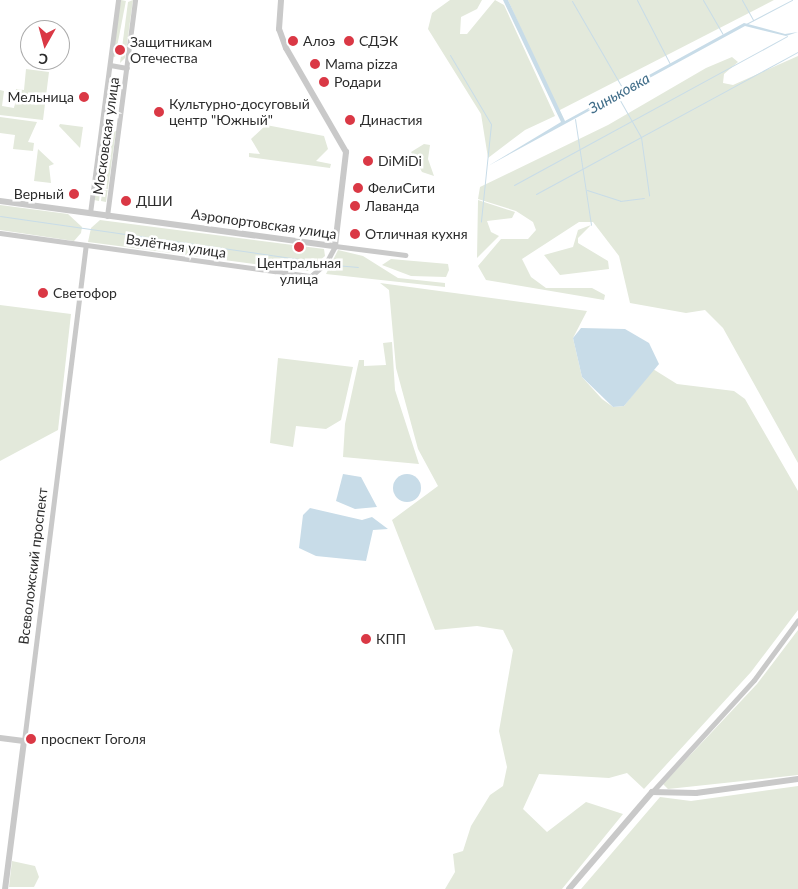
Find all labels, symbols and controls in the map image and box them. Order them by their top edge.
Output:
north arrow [20,20,70,70]
place label: Алоэ [303,33,335,49]
place label: СДЭК [359,33,398,49]
place label: Защитникам Отечества [130,34,212,66]
marker: Алоэ [287,35,299,47]
marker: СДЭК [343,35,355,47]
marker: Защитникам Отечества [114,44,126,56]
text: С [38,50,49,68]
place label: Mama pizza [325,56,398,72]
marker: Mama pizza [309,58,321,70]
water label: Зиньковка [585,69,653,117]
place label: Родари [334,74,381,90]
street label: Московская улица [89,76,123,196]
marker: Родари [318,76,330,88]
place label: Мельница [8,89,74,105]
marker: Мельница [78,91,90,103]
place label: Культурно-досуговый центр "Южный" [169,96,310,128]
marker: Культурно-досуговый центр "Южный" [153,106,165,118]
place label: Династия [360,112,422,128]
marker: Династия [344,114,356,126]
place label: DiMiDi [378,153,422,169]
marker: DiMiDi [362,155,374,167]
place label: ФелиСити [368,180,435,196]
marker: ФелиСити [352,182,364,194]
place label: Верный [14,186,64,202]
marker: Верный [68,188,80,200]
place label: ДШИ [136,193,173,209]
marker: ДШИ [120,195,132,207]
place label: Лаванда [365,198,419,214]
marker: Лаванда [349,200,361,212]
street label: Аэропортовская улица [190,205,338,243]
place label: Отличная кухня [365,226,468,242]
marker: Отличная кухня [349,228,361,240]
street label: Взлётная улица [125,231,227,261]
marker: Центральная улица [293,241,305,253]
place label: Центральная улица [257,255,341,288]
place label: Светофор [53,285,117,301]
marker: Светофор [37,287,49,299]
street label: Всеволожский проспект [15,487,51,645]
place label: КПП [376,631,406,647]
marker: КПП [360,633,372,645]
place label: проспект Гоголя [41,731,146,747]
marker: проспект Гоголя [25,733,37,745]

